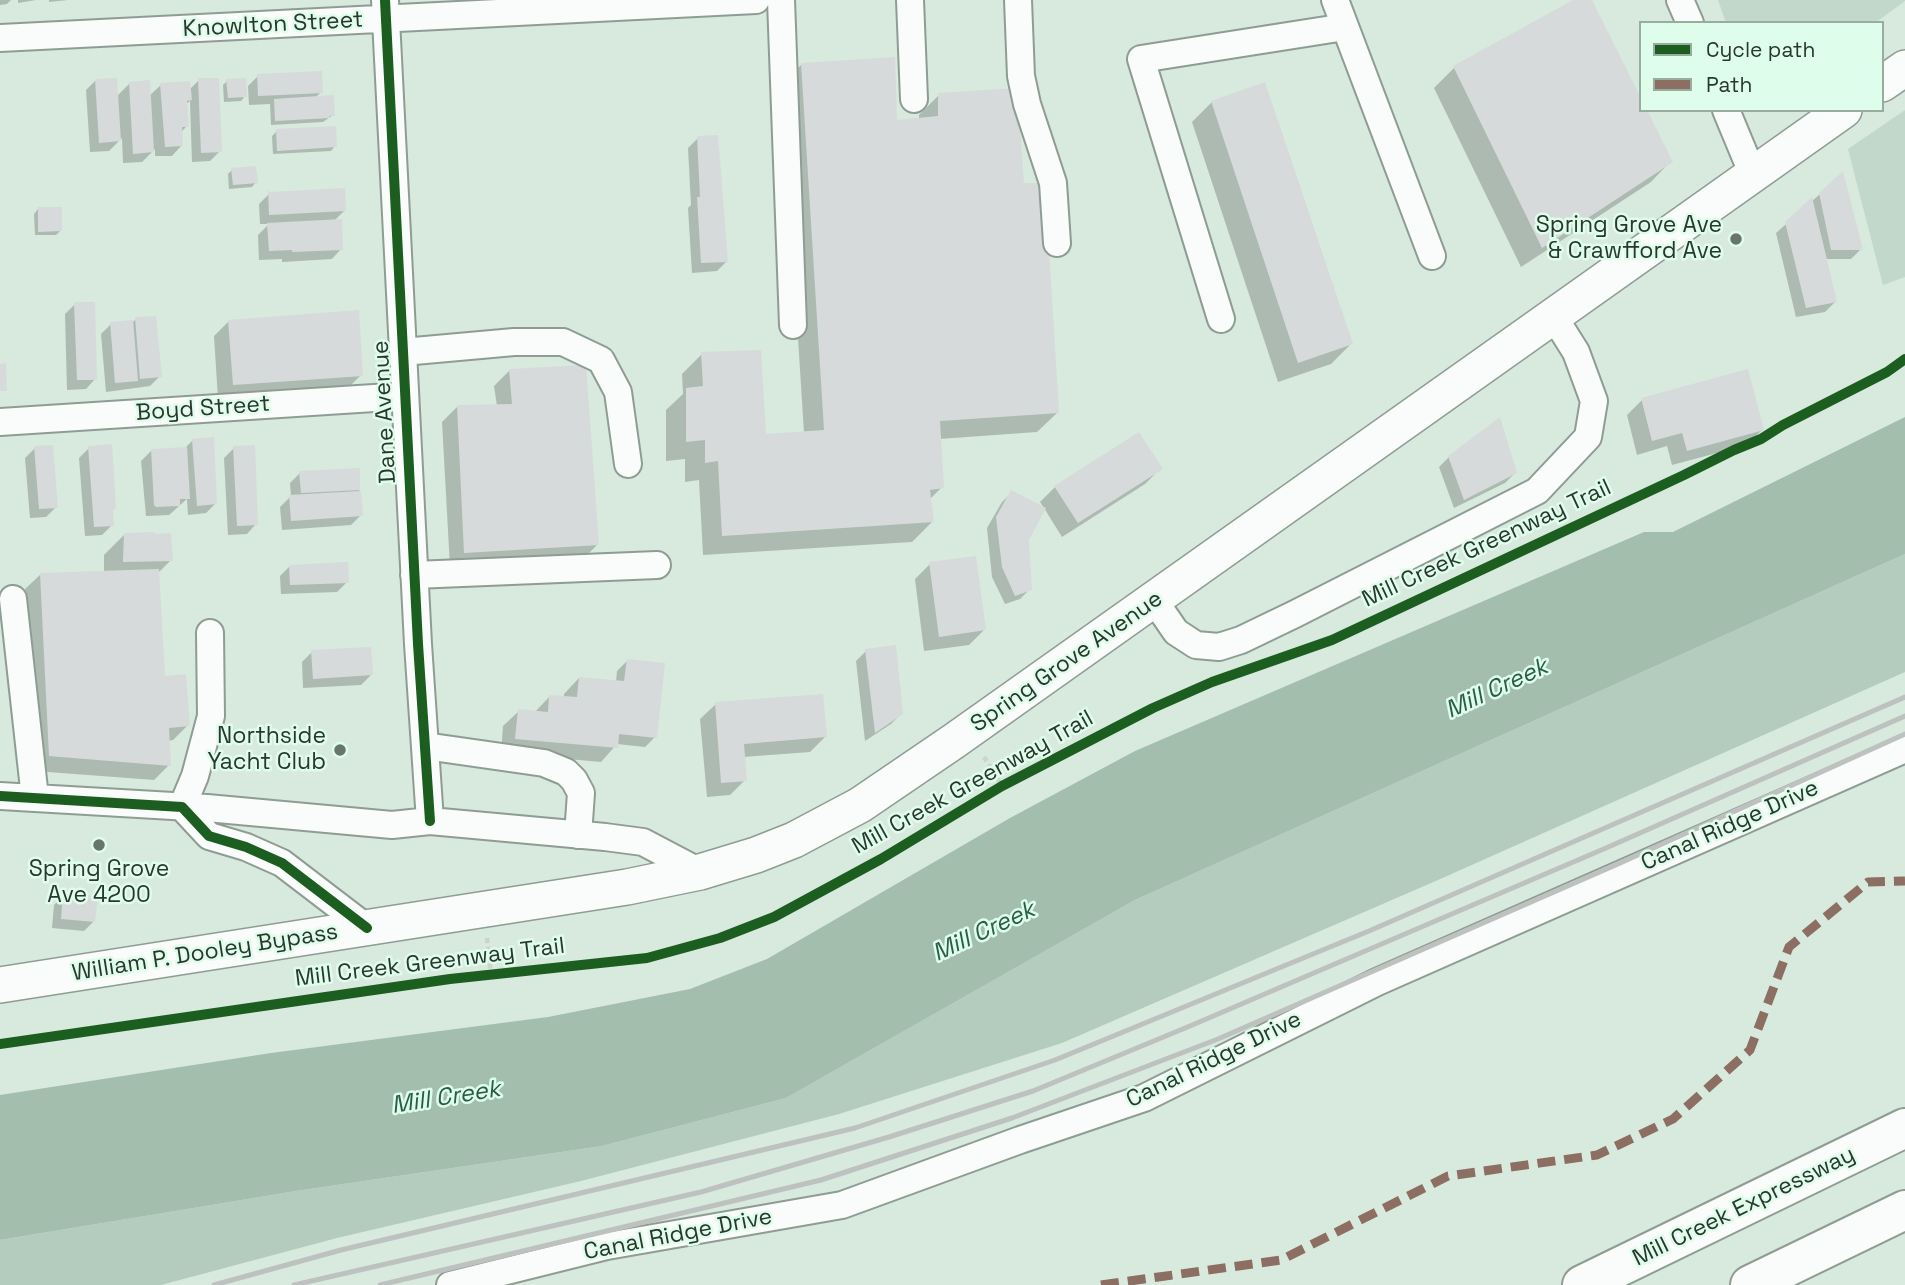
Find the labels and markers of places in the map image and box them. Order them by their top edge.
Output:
place label: Spring Grove Ave & Crawfford Ave [1536,212,1722,266]
marker: Spring Grove Ave & Crawfford Ave [1728,231,1744,247]
place label: Northside Yacht Club [208,723,326,777]
marker: Northside Yacht Club [332,742,348,758]
marker: Spring Grove Ave 4200 [91,837,107,853]
place label: Spring Grove Ave 4200 [29,856,169,910]

